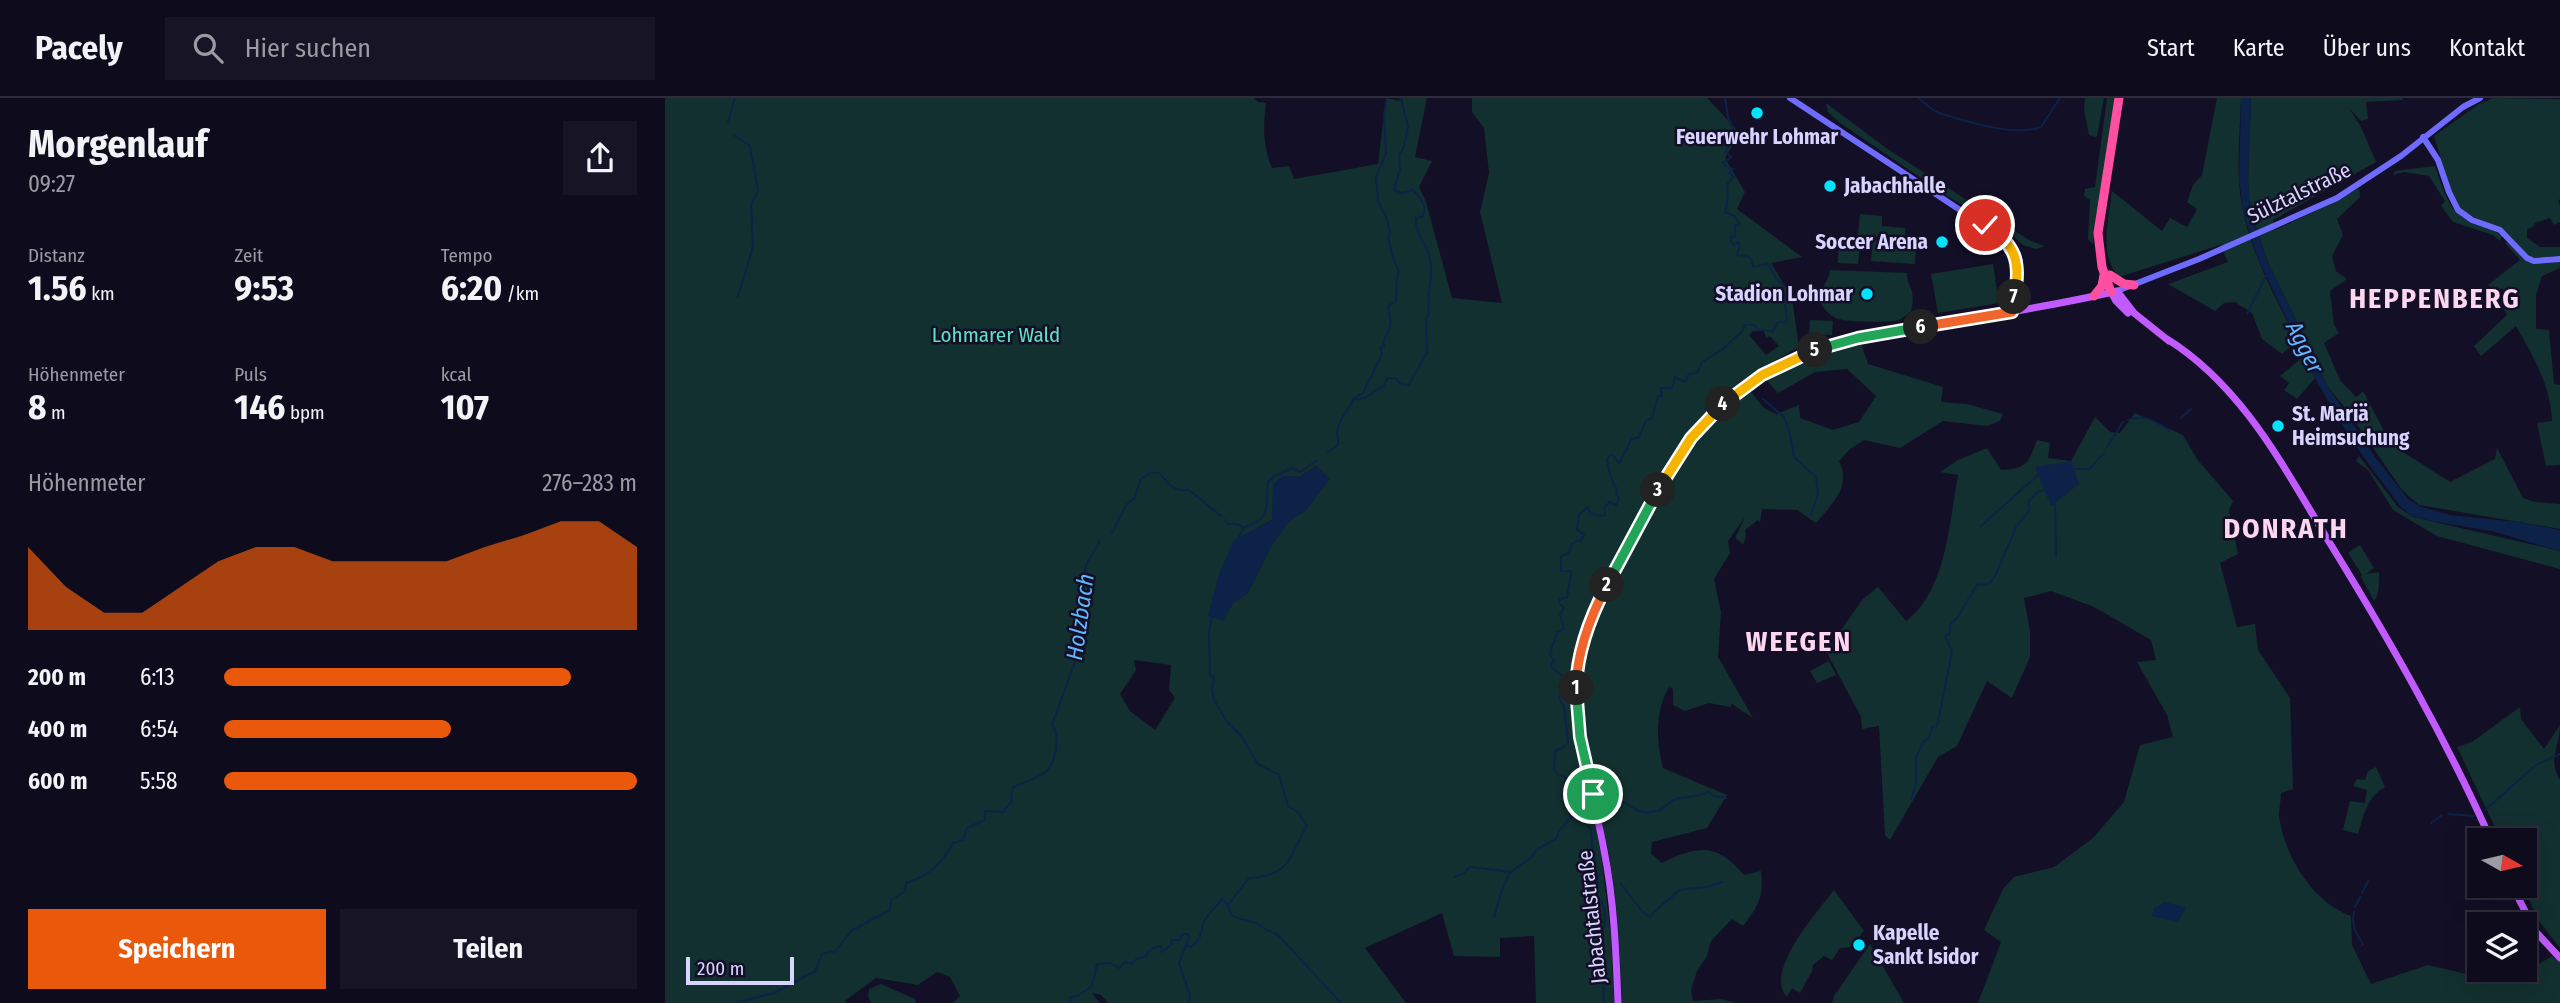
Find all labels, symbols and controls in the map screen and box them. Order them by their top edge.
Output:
search box [165,17,655,80]
text: Pacely [35,28,123,68]
icon: search [189,29,227,67]
text: Hier suchen [245,33,371,64]
text: Start [2147,34,2195,62]
text: Karte [2233,34,2285,62]
text: Über uns [2323,34,2411,62]
text: Kontakt [2449,34,2525,62]
marker: Feuerwehr Lohmar [1749,105,1765,121]
text: Morgenlauf [28,121,208,167]
button: share [563,121,637,195]
place label: Feuerwehr Lohmar [1676,124,1838,150]
street label: Sülztalstraße [2243,157,2355,229]
text: 09:27 [28,170,75,198]
place label: Jabachhalle [1843,173,1946,199]
marker: Jabachhalle [1822,178,1838,194]
pin [1955,195,2015,255]
icon: check [1966,206,2004,244]
place label: Soccer Arena [1815,229,1928,255]
marker: Soccer Arena [1934,234,1950,250]
text: Distanz [28,244,85,267]
text: Zeit [234,244,263,267]
text: Tempo [441,244,493,267]
text: 1.56 [28,267,87,309]
text: 9:53 [234,267,294,309]
text: 6:20 [441,267,502,309]
pin: 7 [1997,280,2031,314]
place label: Stadion Lohmar [1715,281,1853,307]
text: km [87,282,115,305]
text: /km [502,282,539,305]
district label: HEPPENBERG [2349,282,2521,315]
text: 7 [2009,285,2018,308]
marker: Stadion Lohmar [1859,286,1875,302]
pin: 6 [1903,310,1939,344]
text: 6 [1916,315,1925,338]
water label: Agger [2280,315,2330,379]
park label: Lohmarer Wald [932,322,1060,348]
pin: 5 [1797,332,1833,368]
text: 5 [1810,338,1819,361]
text: Höhenmeter [28,363,125,386]
text: Puls [234,363,267,386]
text: kcal [441,363,471,386]
text: 8 [28,386,46,428]
text: 146 [234,386,285,428]
text: 107 [441,386,489,428]
pin: 4 [1705,386,1741,422]
text: 4 [1718,392,1727,415]
text: m [46,401,66,424]
text: bpm [285,401,325,424]
place label: St. Mariä Heimsuchung [2292,401,2410,451]
marker: St. Mariä Heimsuchung [2270,418,2286,434]
text: Höhenmeter [28,469,145,497]
text: 276–283 m [542,469,637,497]
pin: 3 [1641,472,1675,508]
text: 3 [1653,478,1662,501]
district label: DONRATH [2223,512,2349,545]
pin: 2 [1590,568,1625,602]
water label: Holzbach [1060,572,1100,662]
text: 2 [1602,573,1611,596]
district label: WEEGEN [1746,625,1852,658]
text: 200 m [28,663,86,691]
text: 6:13 [140,663,175,691]
pin: 1 [1559,670,1593,706]
text: 1 [1571,676,1580,699]
text: 400 m [28,715,87,743]
text: 6:54 [140,715,178,743]
pin [1563,764,1623,824]
text: 600 m [28,767,87,795]
text: 5:58 [140,767,178,795]
icon: arrive [1574,775,1612,813]
north arrow [2467,828,2537,898]
map controls [2467,828,2537,982]
street label: Jabachtalstraße [1572,849,1612,985]
button: Speichern [28,909,326,989]
button: Teilen [340,909,637,989]
button: layers [2467,912,2537,982]
place label: Kapelle Sankt Isidor [1873,920,1979,970]
marker: Kapelle Sankt Isidor [1851,937,1867,953]
scale bar [686,954,795,986]
text: 200 m [697,957,744,980]

